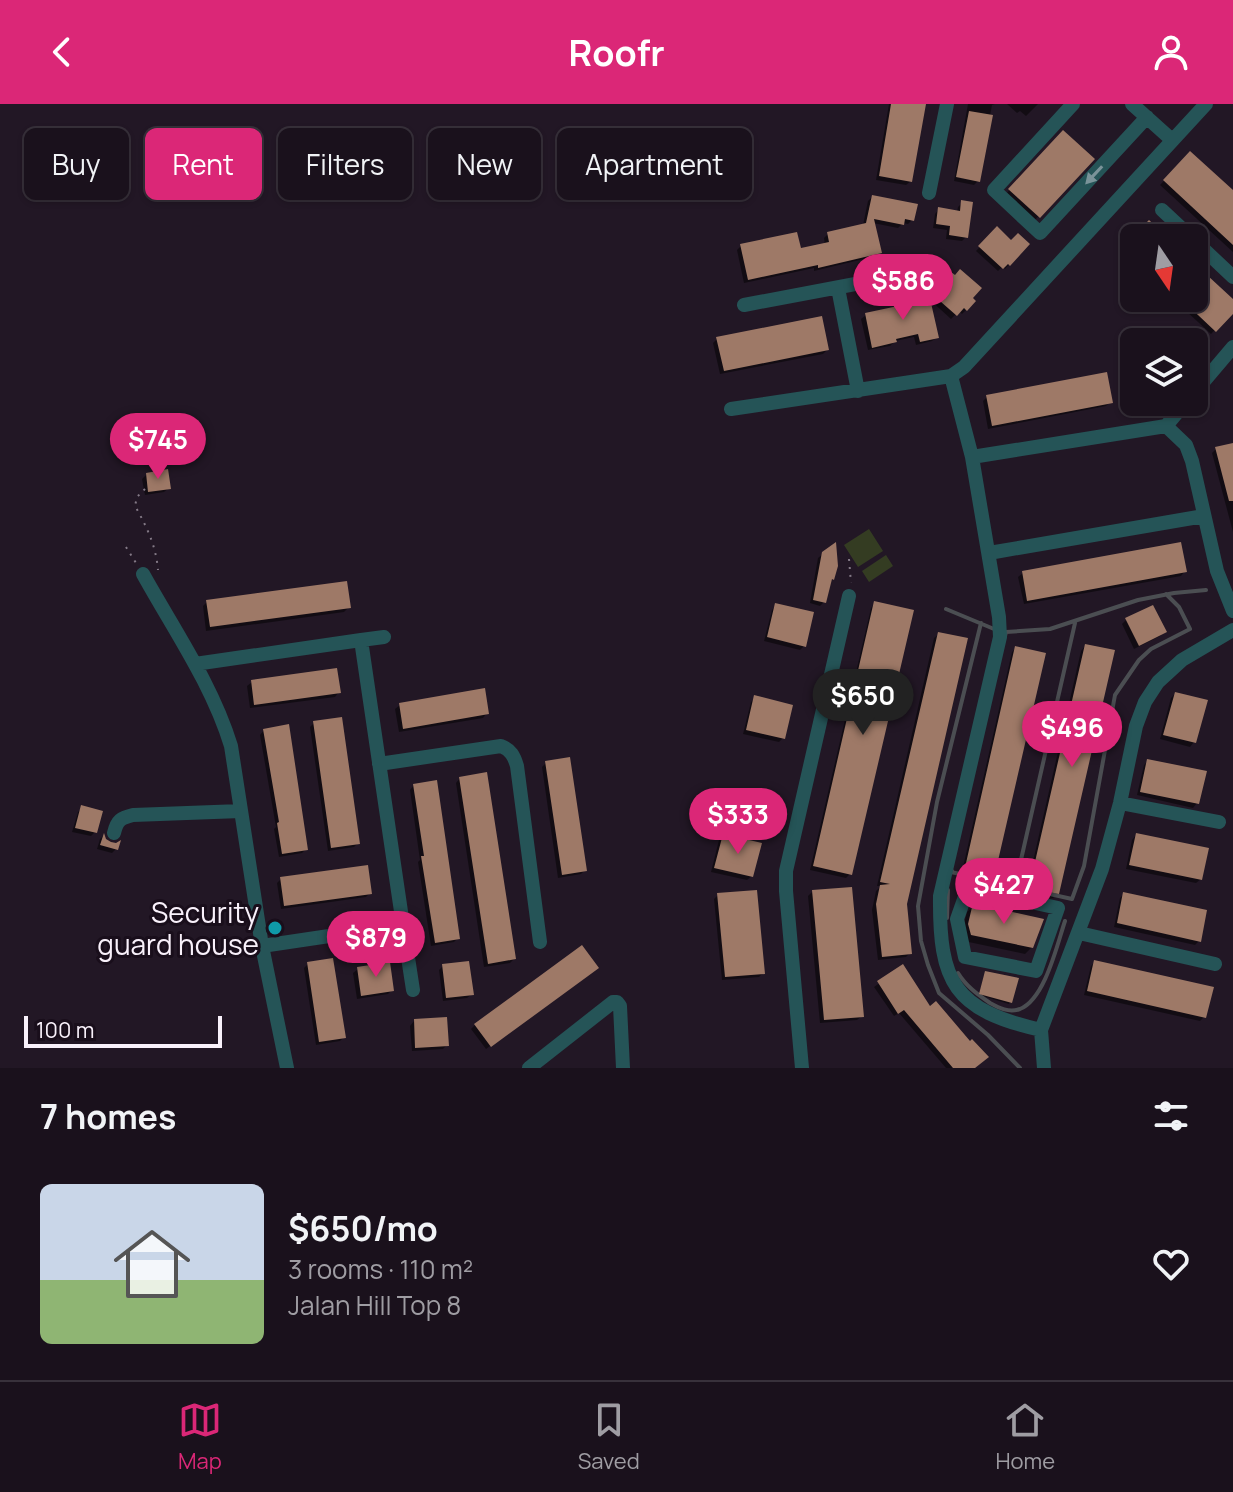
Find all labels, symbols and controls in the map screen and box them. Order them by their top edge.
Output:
text: Roofr [568,28,665,77]
icon: back [40,30,84,74]
icon: person [1149,30,1193,74]
chip: Buy [24,128,129,200]
chip: Rent [145,128,262,200]
chip: Filters [278,128,412,200]
chip: New [428,128,541,200]
chip: Apartment [557,128,752,200]
one-way arrow [1086,165,1104,184]
north arrow [1120,224,1208,312]
map controls [1120,224,1208,416]
pin: $586 [856,254,950,322]
text: $586 [871,262,935,298]
button: layers [1120,328,1208,416]
pin: $745 [111,413,205,481]
text: $745 [128,421,188,457]
pin: $650 [816,669,910,737]
text: $650 [831,677,895,713]
pin: $496 [1025,701,1119,769]
text: $496 [1040,709,1104,745]
pin: $333 [691,788,785,856]
text: $333 [707,796,769,832]
pin: $427 [957,858,1051,926]
text: $427 [973,866,1035,902]
place label: Security guard house [97,893,259,963]
pin: $879 [329,911,423,979]
marker: Security guard house [266,919,284,937]
text: $879 [345,919,407,955]
scale bar [24,1012,222,1048]
text: 100 m [36,1015,94,1045]
text: 7 homes [40,1093,176,1139]
icon: filters [1149,1094,1193,1138]
text: $650/mo [288,1205,438,1251]
icon: home [104,1216,200,1312]
icon: heart [1149,1242,1193,1286]
text: 3 rooms · 110 m² [288,1251,473,1287]
text: Jalan Hill Top 8 [288,1287,461,1323]
tab: Map [178,1398,222,1476]
tab: Saved [578,1398,640,1476]
tab: Home [996,1398,1055,1476]

